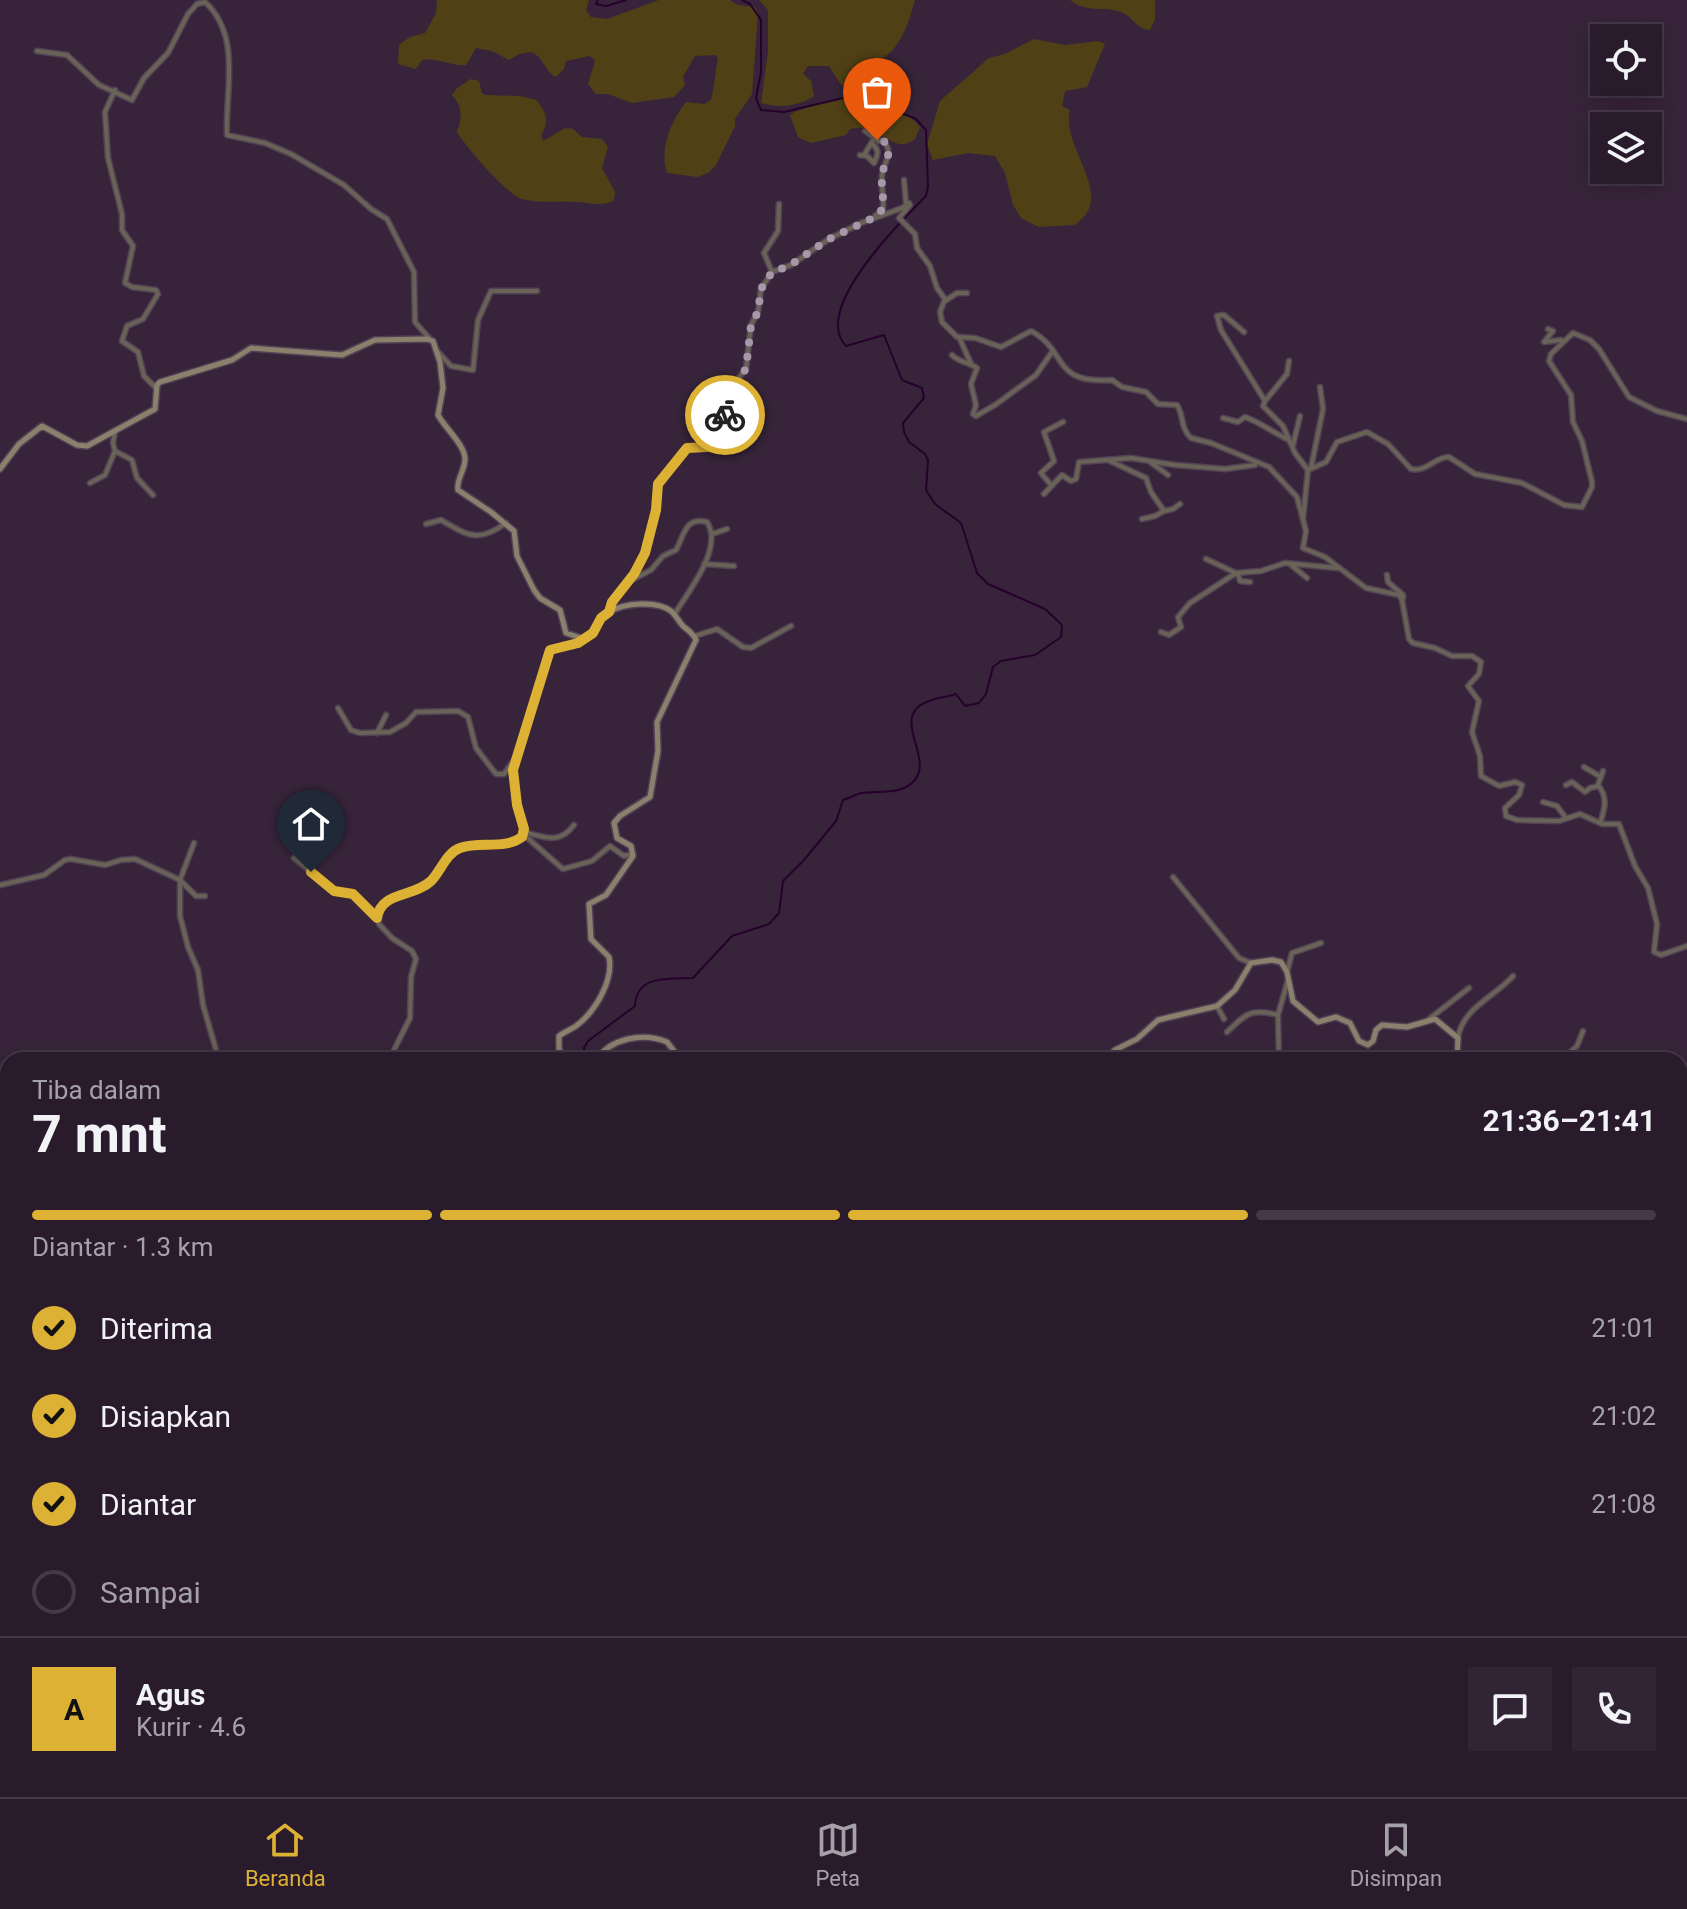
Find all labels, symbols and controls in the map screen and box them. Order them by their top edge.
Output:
map controls [1590,24,1662,184]
button: locate [1590,24,1662,96]
pin [843,58,911,140]
icon: bag [855,70,899,114]
button: layers [1590,112,1662,184]
courier [685,375,765,455]
icon: bike [703,393,747,437]
pin [277,790,345,872]
icon: home [289,802,333,846]
text: Tiba dalam [32,1075,161,1105]
text: 21:36–21:41 [1482,1103,1656,1138]
text: 7 mnt [32,1104,167,1165]
text: Diantar · 1.3 km [32,1232,214,1262]
icon: check [32,1306,76,1350]
text: Diterima [100,1311,213,1346]
text: 21:01 [1591,1313,1656,1343]
icon: check [32,1394,76,1438]
text: Disiapkan [100,1399,231,1434]
text: 21:02 [1591,1401,1656,1431]
icon: check [32,1482,76,1526]
text: Diantar [100,1487,196,1522]
text: 21:08 [1591,1489,1656,1519]
text: Sampai [100,1575,201,1610]
button: chat [1468,1667,1552,1751]
button: phone [1572,1667,1656,1751]
text: Agus [136,1677,206,1712]
text: A [64,1692,84,1727]
text: Kurir · 4.6 [136,1712,246,1742]
tab: Beranda [245,1818,326,1891]
tab: Peta [816,1818,860,1891]
tab: Disimpan [1350,1818,1442,1891]

